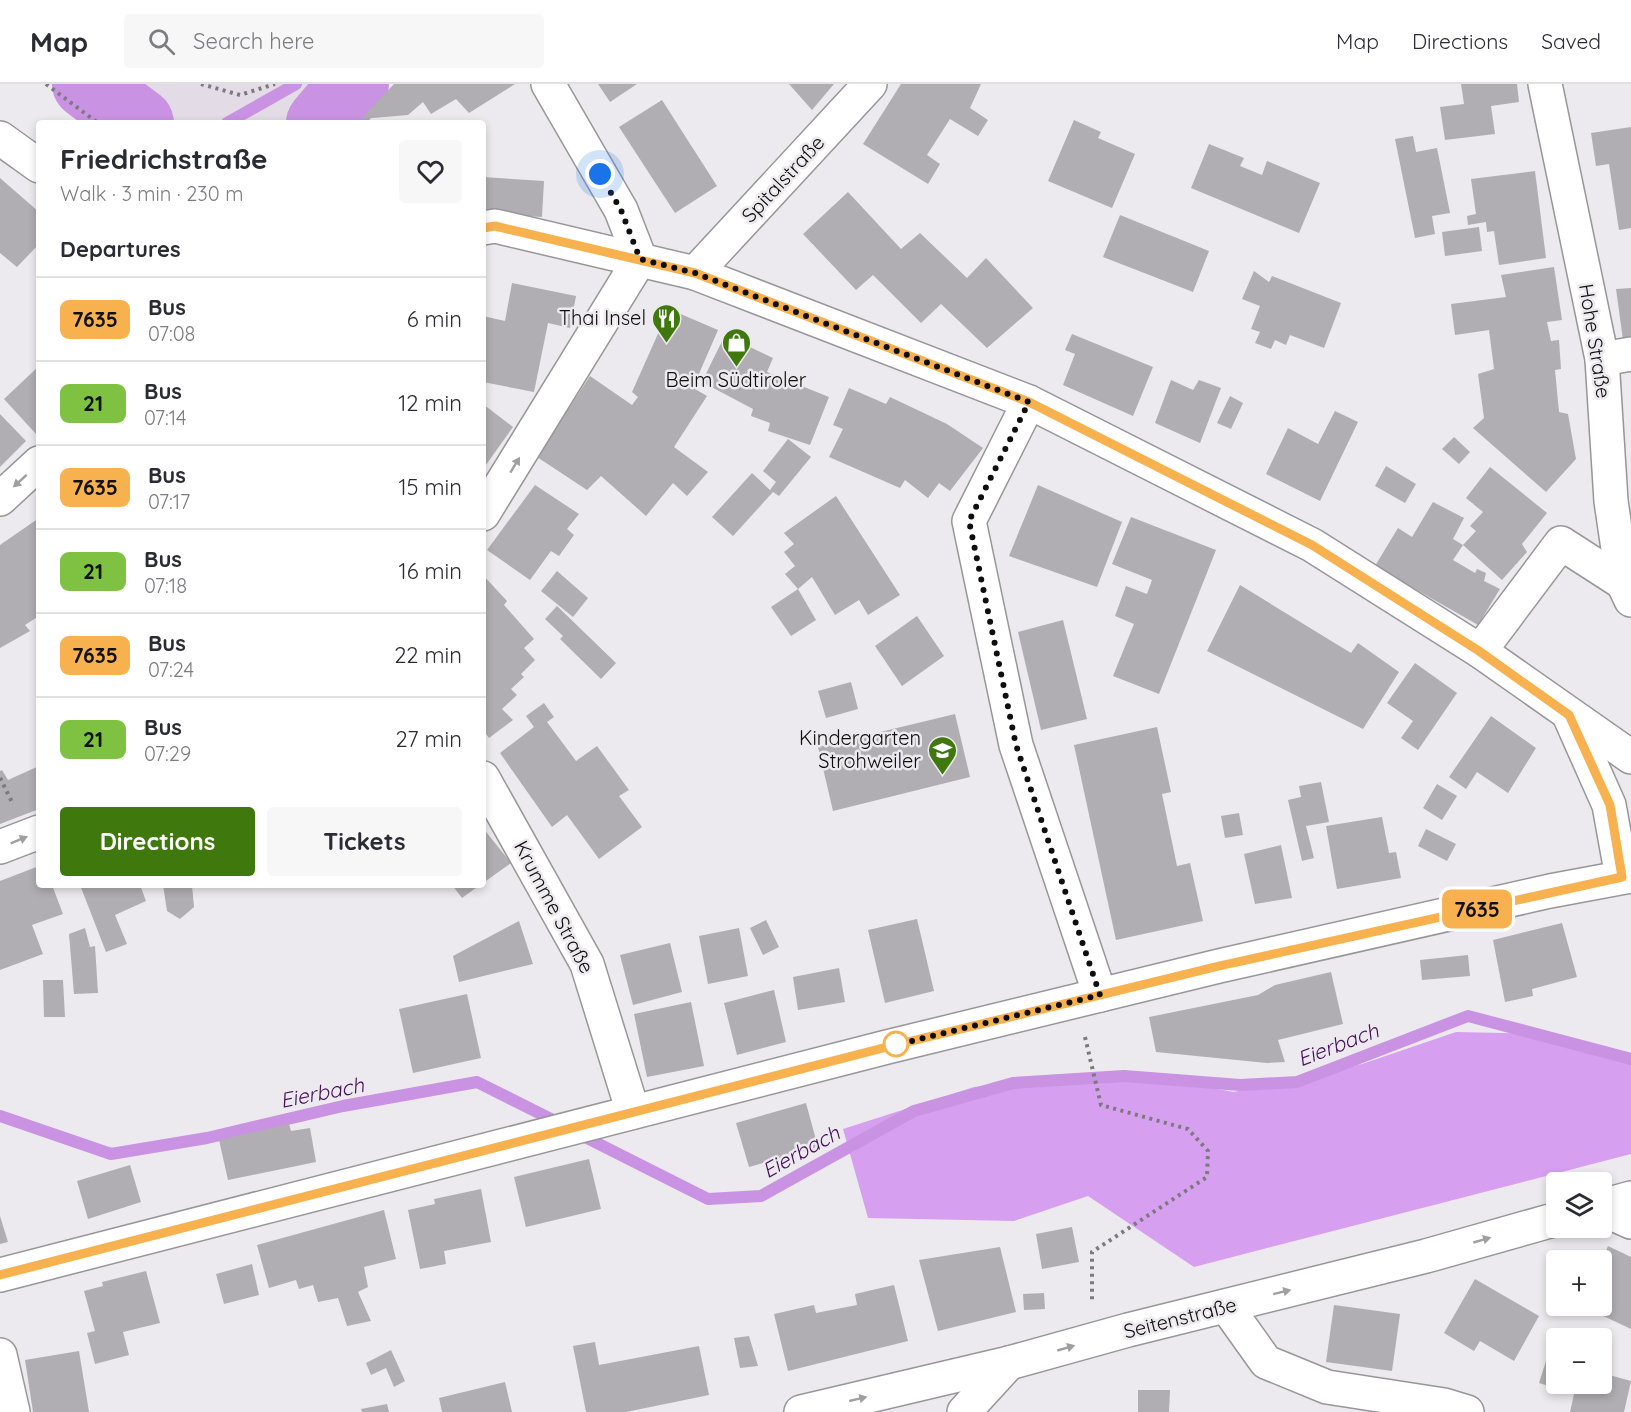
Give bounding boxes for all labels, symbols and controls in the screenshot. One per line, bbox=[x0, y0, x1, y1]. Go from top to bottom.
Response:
search box bbox=[124, 14, 544, 68]
text: Map bbox=[30, 24, 88, 59]
icon: search bbox=[145, 25, 178, 58]
text: Search here bbox=[193, 27, 315, 55]
text: Map bbox=[1336, 28, 1379, 54]
text: Directions bbox=[1412, 28, 1508, 54]
text: Saved bbox=[1541, 28, 1601, 54]
street label: Spitalstraße bbox=[736, 130, 829, 228]
button: heart bbox=[399, 140, 462, 203]
text: Friedrichstraße bbox=[60, 141, 268, 176]
your location bbox=[585, 159, 615, 189]
text: Walk · 3 min · 230 m bbox=[60, 181, 243, 206]
text: Departures bbox=[60, 235, 181, 263]
street label: Hohe Straße bbox=[1574, 282, 1617, 400]
text: Bus bbox=[148, 293, 186, 321]
restaurant icon: Thai Insel bbox=[651, 302, 683, 344]
text: 6 min bbox=[407, 305, 462, 333]
place label: Thai Insel bbox=[559, 305, 646, 330]
text: 7635 bbox=[72, 306, 118, 332]
text: 07:08 bbox=[148, 321, 195, 346]
shop icon: Beim Südtiroler bbox=[720, 326, 752, 368]
place label: Beim Südtiroler bbox=[666, 367, 807, 392]
text: Bus bbox=[144, 377, 182, 405]
text: 12 min bbox=[398, 389, 462, 417]
text: 21 bbox=[83, 390, 103, 416]
text: 07:14 bbox=[144, 405, 186, 430]
one-way arrow bbox=[509, 457, 520, 473]
text: Bus bbox=[148, 461, 186, 489]
text: 15 min bbox=[398, 473, 462, 501]
one-way arrow bbox=[13, 474, 28, 487]
text: 7635 bbox=[72, 474, 118, 500]
text: 07:17 bbox=[148, 489, 190, 514]
text: Bus bbox=[144, 545, 182, 573]
text: 16 min bbox=[399, 557, 462, 585]
text: 21 bbox=[83, 558, 103, 584]
text: 07:18 bbox=[144, 573, 187, 598]
text: Bus bbox=[148, 629, 186, 657]
text: 22 min bbox=[394, 641, 462, 669]
text: 7635 bbox=[72, 642, 118, 668]
text: 07:24 bbox=[148, 657, 194, 682]
text: Bus bbox=[144, 713, 182, 741]
text: 27 min bbox=[395, 725, 462, 753]
place label: Kindergarten Strohweiler bbox=[799, 725, 921, 773]
text: 21 bbox=[83, 726, 103, 752]
school or university icon: Kindergarten Strohweiler bbox=[926, 734, 958, 776]
text: 07:29 bbox=[144, 741, 191, 766]
button: Directions bbox=[60, 807, 255, 876]
button: Tickets bbox=[267, 807, 462, 876]
one-way arrow bbox=[11, 835, 29, 845]
street label: Krumme Straße bbox=[509, 836, 600, 977]
line badge: 7635 bbox=[1435, 890, 1519, 928]
text: 7635 bbox=[1454, 896, 1500, 922]
water label: Eierbach bbox=[1293, 1016, 1383, 1071]
unlabelled marker bbox=[883, 1031, 909, 1057]
water label: Eierbach bbox=[278, 1071, 367, 1113]
water label: Eierbach bbox=[757, 1119, 845, 1183]
map controls bbox=[1546, 1172, 1612, 1394]
button: layers bbox=[1546, 1172, 1612, 1238]
one-way arrow bbox=[1473, 1235, 1491, 1244]
button: + bbox=[1546, 1250, 1612, 1316]
one-way arrow bbox=[1274, 1287, 1292, 1296]
street label: Seitenstraße bbox=[1121, 1291, 1239, 1344]
button: − bbox=[1546, 1328, 1612, 1394]
one-way arrow bbox=[1057, 1342, 1075, 1352]
one-way arrow bbox=[849, 1393, 867, 1403]

